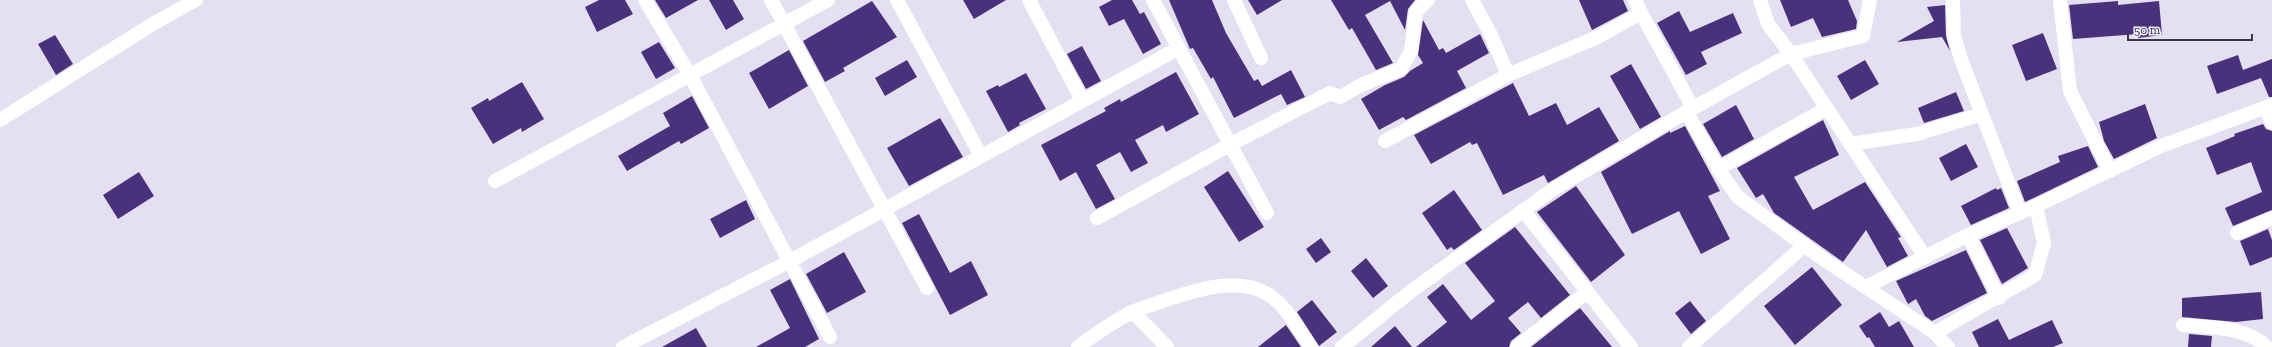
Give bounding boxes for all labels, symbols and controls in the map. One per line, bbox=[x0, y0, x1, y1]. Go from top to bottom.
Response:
scale bar bbox=[2128, 16, 2252, 42]
text: 50 m bbox=[2134, 23, 2161, 37]

